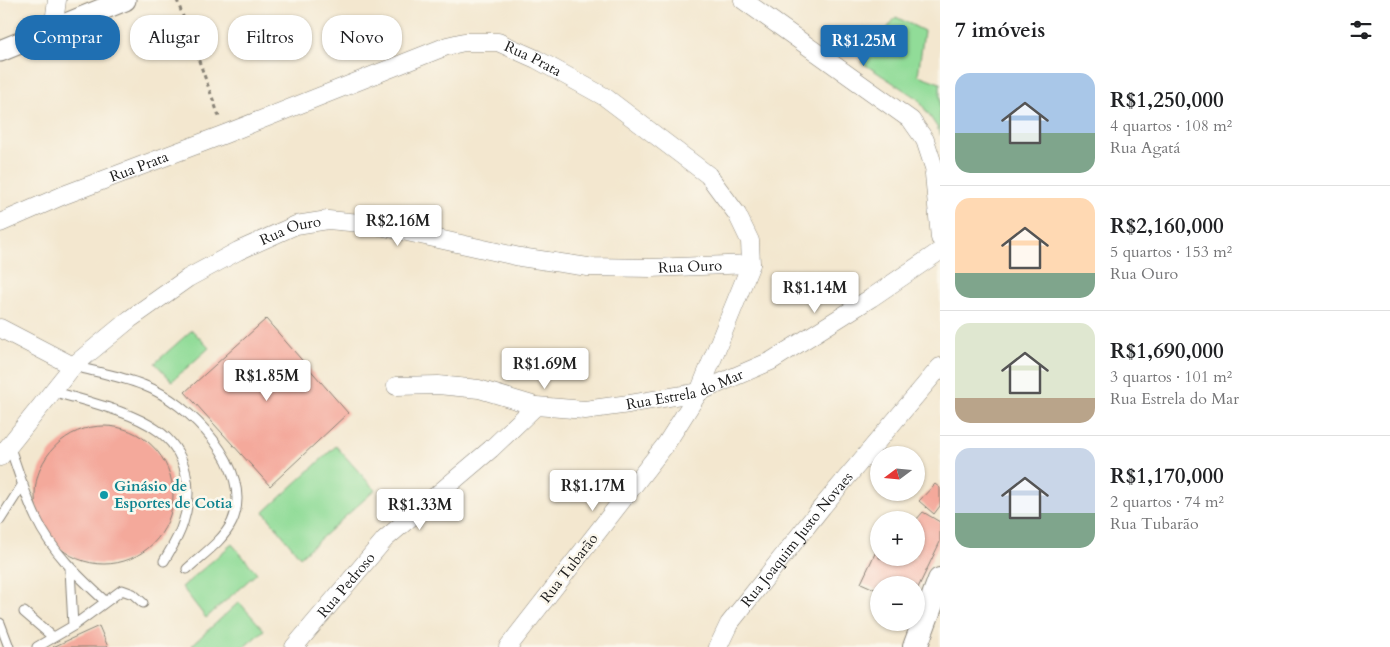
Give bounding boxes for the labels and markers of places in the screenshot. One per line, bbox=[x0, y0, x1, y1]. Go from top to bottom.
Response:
pin: R$1.25M bbox=[818, 24, 910, 67]
pin: R$2.16M bbox=[352, 204, 444, 247]
pin: R$1.14M bbox=[769, 272, 861, 314]
pin: R$1.69M bbox=[499, 348, 591, 390]
pin: R$1.85M bbox=[221, 360, 313, 402]
pin: R$1.17M bbox=[547, 470, 639, 512]
place label: Ginásio de Esportes de Cotia bbox=[114, 476, 233, 513]
pin: R$1.33M bbox=[374, 488, 466, 531]
marker: Ginásio de Esportes de Cotia bbox=[98, 489, 110, 501]

